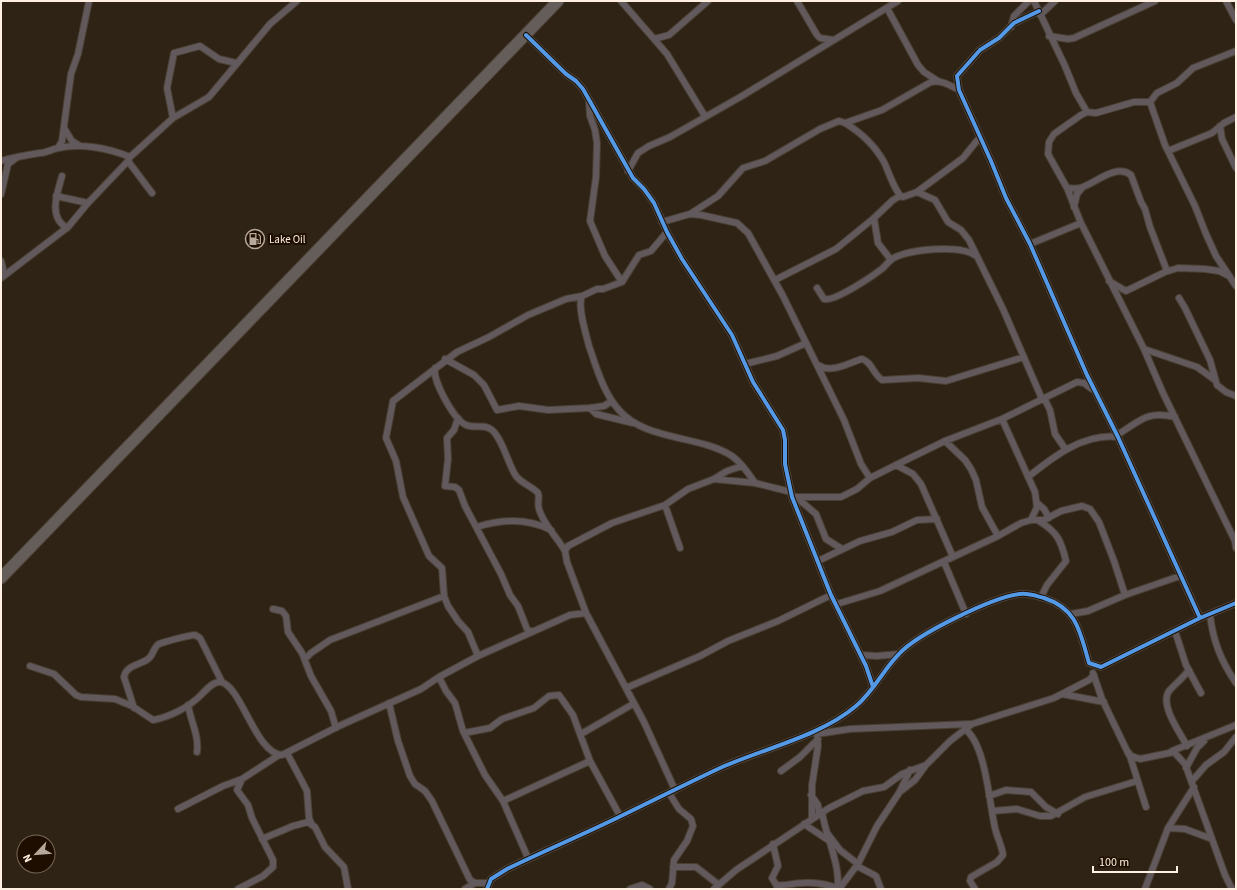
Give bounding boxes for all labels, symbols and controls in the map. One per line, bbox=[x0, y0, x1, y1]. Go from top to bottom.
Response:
fuel station icon: Lake Oil bbox=[244, 228, 266, 250]
place label: Lake Oil bbox=[269, 232, 306, 247]
north arrow bbox=[16, 834, 56, 874]
scale bar bbox=[1093, 848, 1177, 874]
text: N bbox=[19, 852, 36, 865]
text: 100 m bbox=[1099, 854, 1129, 871]

